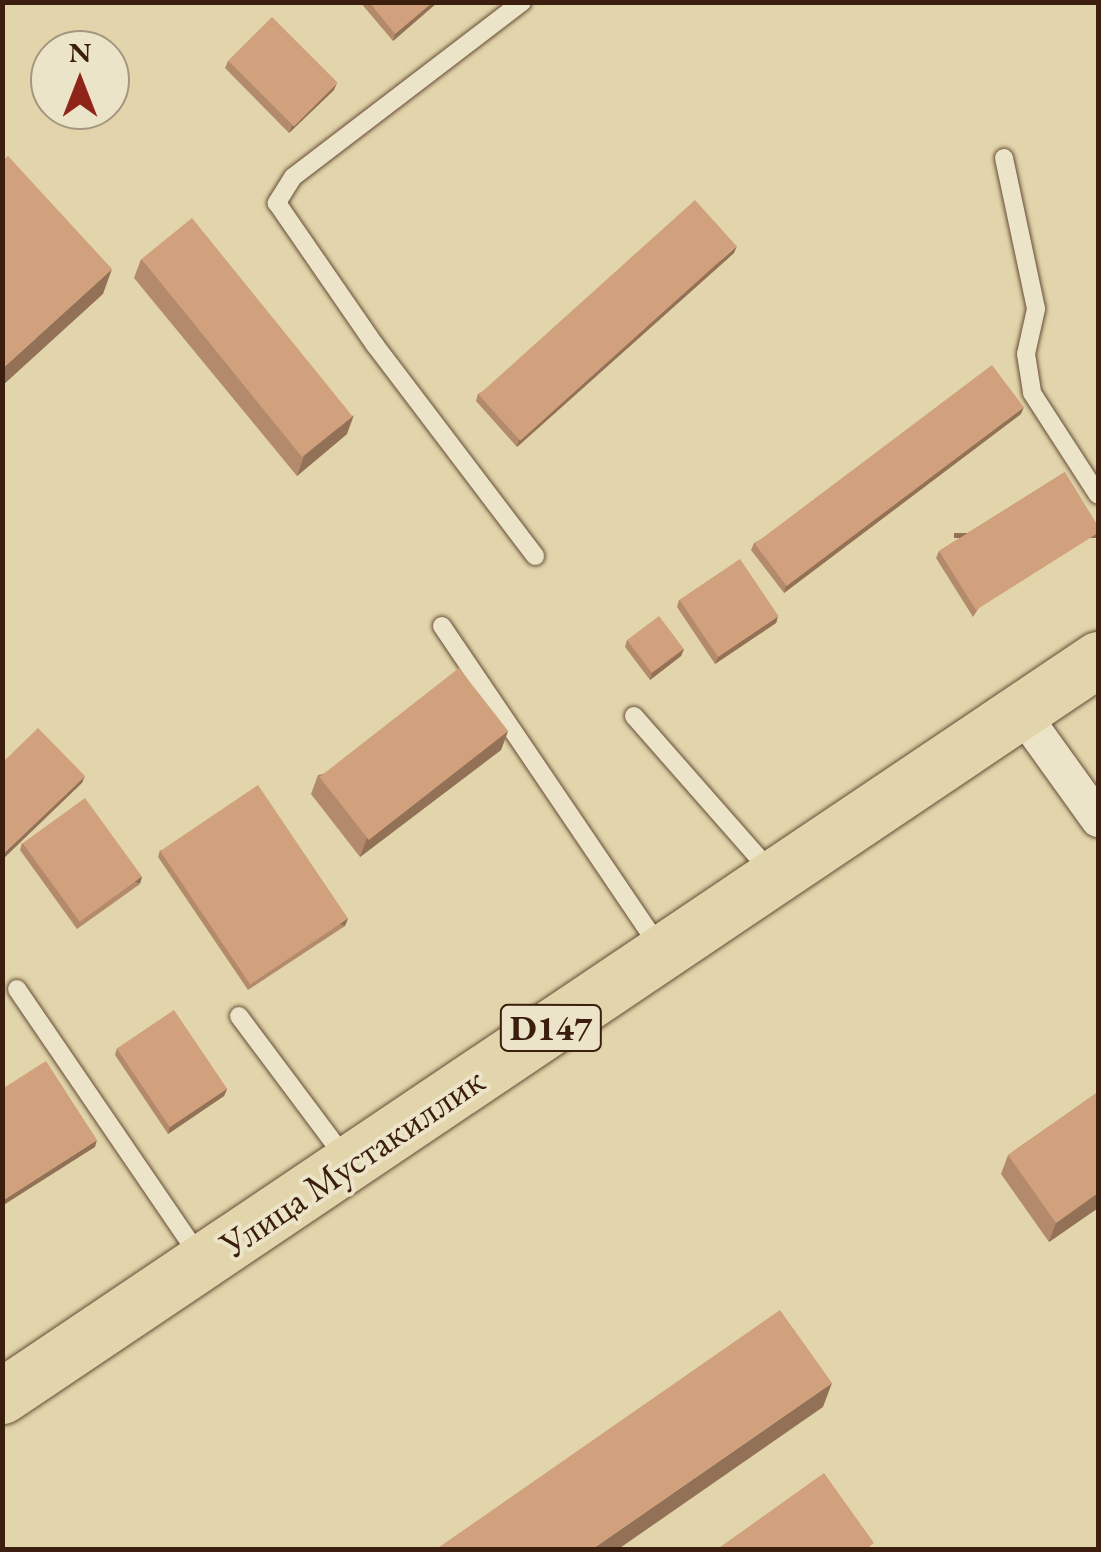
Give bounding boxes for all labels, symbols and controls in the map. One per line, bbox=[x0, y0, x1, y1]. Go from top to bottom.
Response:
north arrow bbox=[30, 30, 130, 130]
text: N bbox=[69, 34, 91, 70]
road number: D147 bbox=[498, 998, 604, 1058]
street label: Улица Мустакиллик bbox=[211, 1057, 493, 1267]

